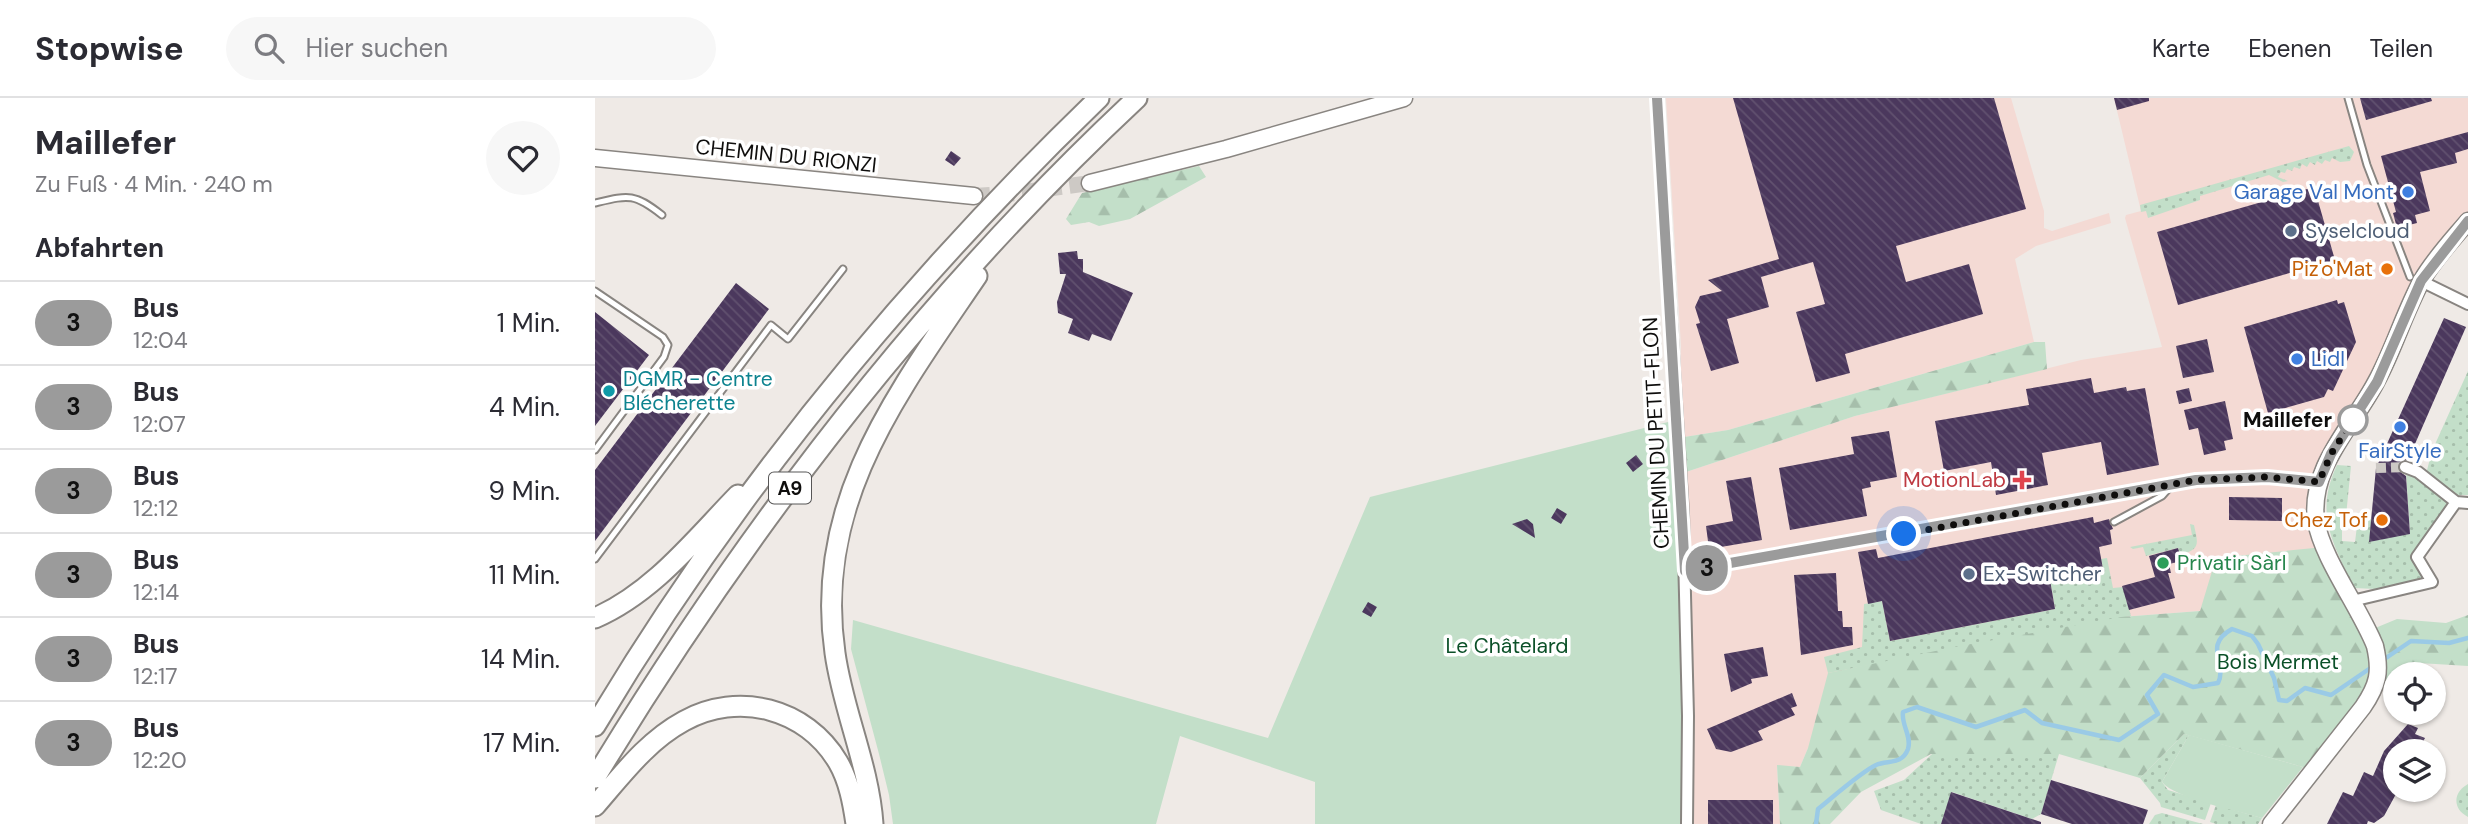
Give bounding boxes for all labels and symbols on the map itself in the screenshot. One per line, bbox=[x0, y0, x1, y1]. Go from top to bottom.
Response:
street label: CHEMIN DU RIONZI bbox=[694, 133, 878, 179]
place label: Garage Val Mont bbox=[2234, 178, 2394, 206]
marker: Garage Val Mont bbox=[2400, 184, 2416, 200]
place label: Syselcloud bbox=[2305, 217, 2410, 245]
marker: Syselcloud bbox=[2283, 223, 2299, 239]
place label: Piz'o'Mat bbox=[2292, 255, 2373, 283]
marker: Piz'o'Mat bbox=[2379, 261, 2395, 277]
street label: CHEMIN DU PETIT-FLON bbox=[1636, 316, 1676, 550]
place label: Lidl bbox=[2311, 345, 2345, 373]
marker: Lidl bbox=[2289, 351, 2305, 367]
place label: DGMR - Centre Blécherette bbox=[623, 365, 773, 417]
marker: DGMR - Centre Blécherette bbox=[601, 383, 617, 399]
marker: Maillefer bbox=[2338, 405, 2368, 435]
place label: Maillefer bbox=[2243, 406, 2332, 434]
marker: FairStyle bbox=[2392, 419, 2408, 435]
place label: FairStyle bbox=[2358, 437, 2442, 465]
place label: MotionLab bbox=[1903, 466, 2006, 494]
marker: MotionLab bbox=[2012, 470, 2032, 490]
road number: A9 bbox=[769, 472, 811, 504]
place label: Chez Tof bbox=[2284, 506, 2368, 534]
marker: Chez Tof bbox=[2374, 512, 2390, 528]
your location bbox=[1886, 516, 1921, 551]
line badge: 3 bbox=[1684, 545, 1730, 591]
place label: Privatir Sàrl bbox=[2177, 549, 2286, 577]
marker: Privatir Sàrl bbox=[2155, 555, 2171, 571]
place label: Ex-Switcher bbox=[1983, 560, 2102, 588]
marker: Ex-Switcher bbox=[1961, 566, 1977, 582]
park label: Le Châtelard bbox=[1446, 632, 1568, 660]
park label: Bois Mermet bbox=[2217, 648, 2339, 676]

